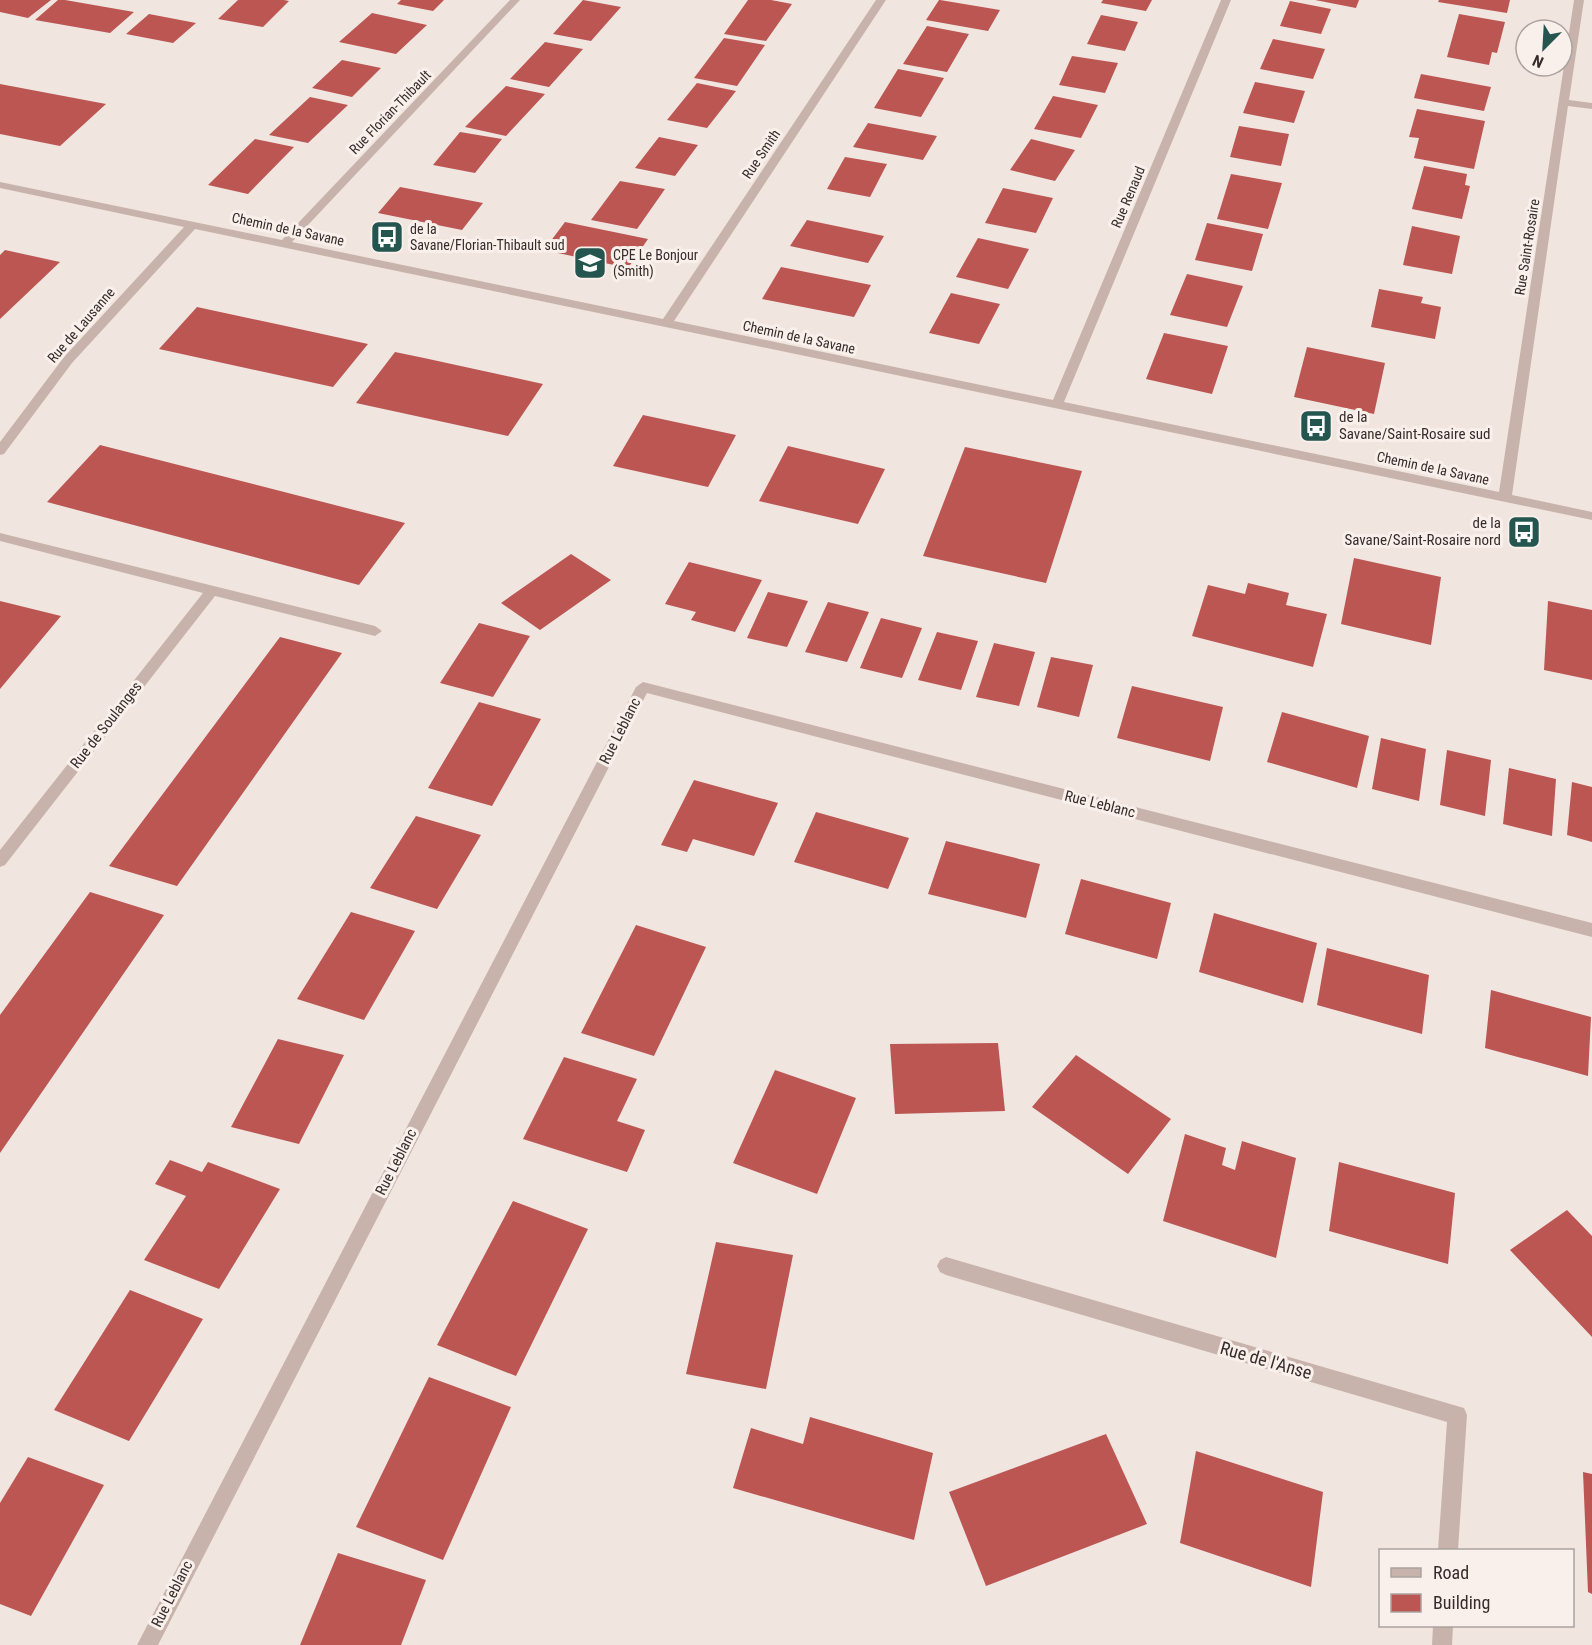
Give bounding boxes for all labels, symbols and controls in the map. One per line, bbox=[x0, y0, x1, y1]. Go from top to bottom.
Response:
north arrow bbox=[1514, 18, 1574, 78]
text: N bbox=[1530, 51, 1546, 72]
street label: Rue Florian-Thibault bbox=[346, 67, 434, 157]
street label: Rue Smith bbox=[739, 126, 783, 182]
street label: Rue Renaud bbox=[1108, 164, 1148, 230]
street label: Rue Saint-Rosaire bbox=[1512, 197, 1543, 296]
street label: Chemin de la Savane bbox=[230, 209, 346, 249]
bus stop icon: de la Savane/Florian-Thibault sud bbox=[369, 219, 405, 255]
place label: de la Savane/Florian-Thibault sud bbox=[410, 221, 565, 253]
school or university icon: CPE Le Bonjour (Smith) bbox=[572, 245, 608, 281]
place label: CPE Le Bonjour (Smith) bbox=[613, 247, 698, 280]
street label: Rue de Lausanne bbox=[44, 284, 118, 366]
street label: Chemin de la Savane bbox=[741, 317, 857, 357]
bus stop icon: de la Savane/Saint-Rosaire sud bbox=[1298, 408, 1334, 444]
place label: de la Savane/Saint-Rosaire sud bbox=[1339, 408, 1490, 443]
street label: Chemin de la Savane bbox=[1375, 448, 1491, 488]
place label: de la Savane/Saint-Rosaire nord bbox=[1344, 514, 1501, 549]
bus stop icon: de la Savane/Saint-Rosaire nord bbox=[1506, 514, 1542, 550]
street label: Rue de Soulanges bbox=[66, 678, 146, 772]
street label: Rue Leblanc bbox=[596, 695, 644, 767]
street label: Rue Leblanc bbox=[1063, 787, 1137, 821]
street label: Rue Leblanc bbox=[372, 1126, 420, 1198]
street label: Rue de l'Anse bbox=[1218, 1337, 1314, 1383]
legend bbox=[1379, 1549, 1574, 1627]
street label: Rue Leblanc bbox=[148, 1558, 196, 1630]
text: Road bbox=[1433, 1562, 1469, 1583]
text: Building bbox=[1433, 1592, 1490, 1613]

